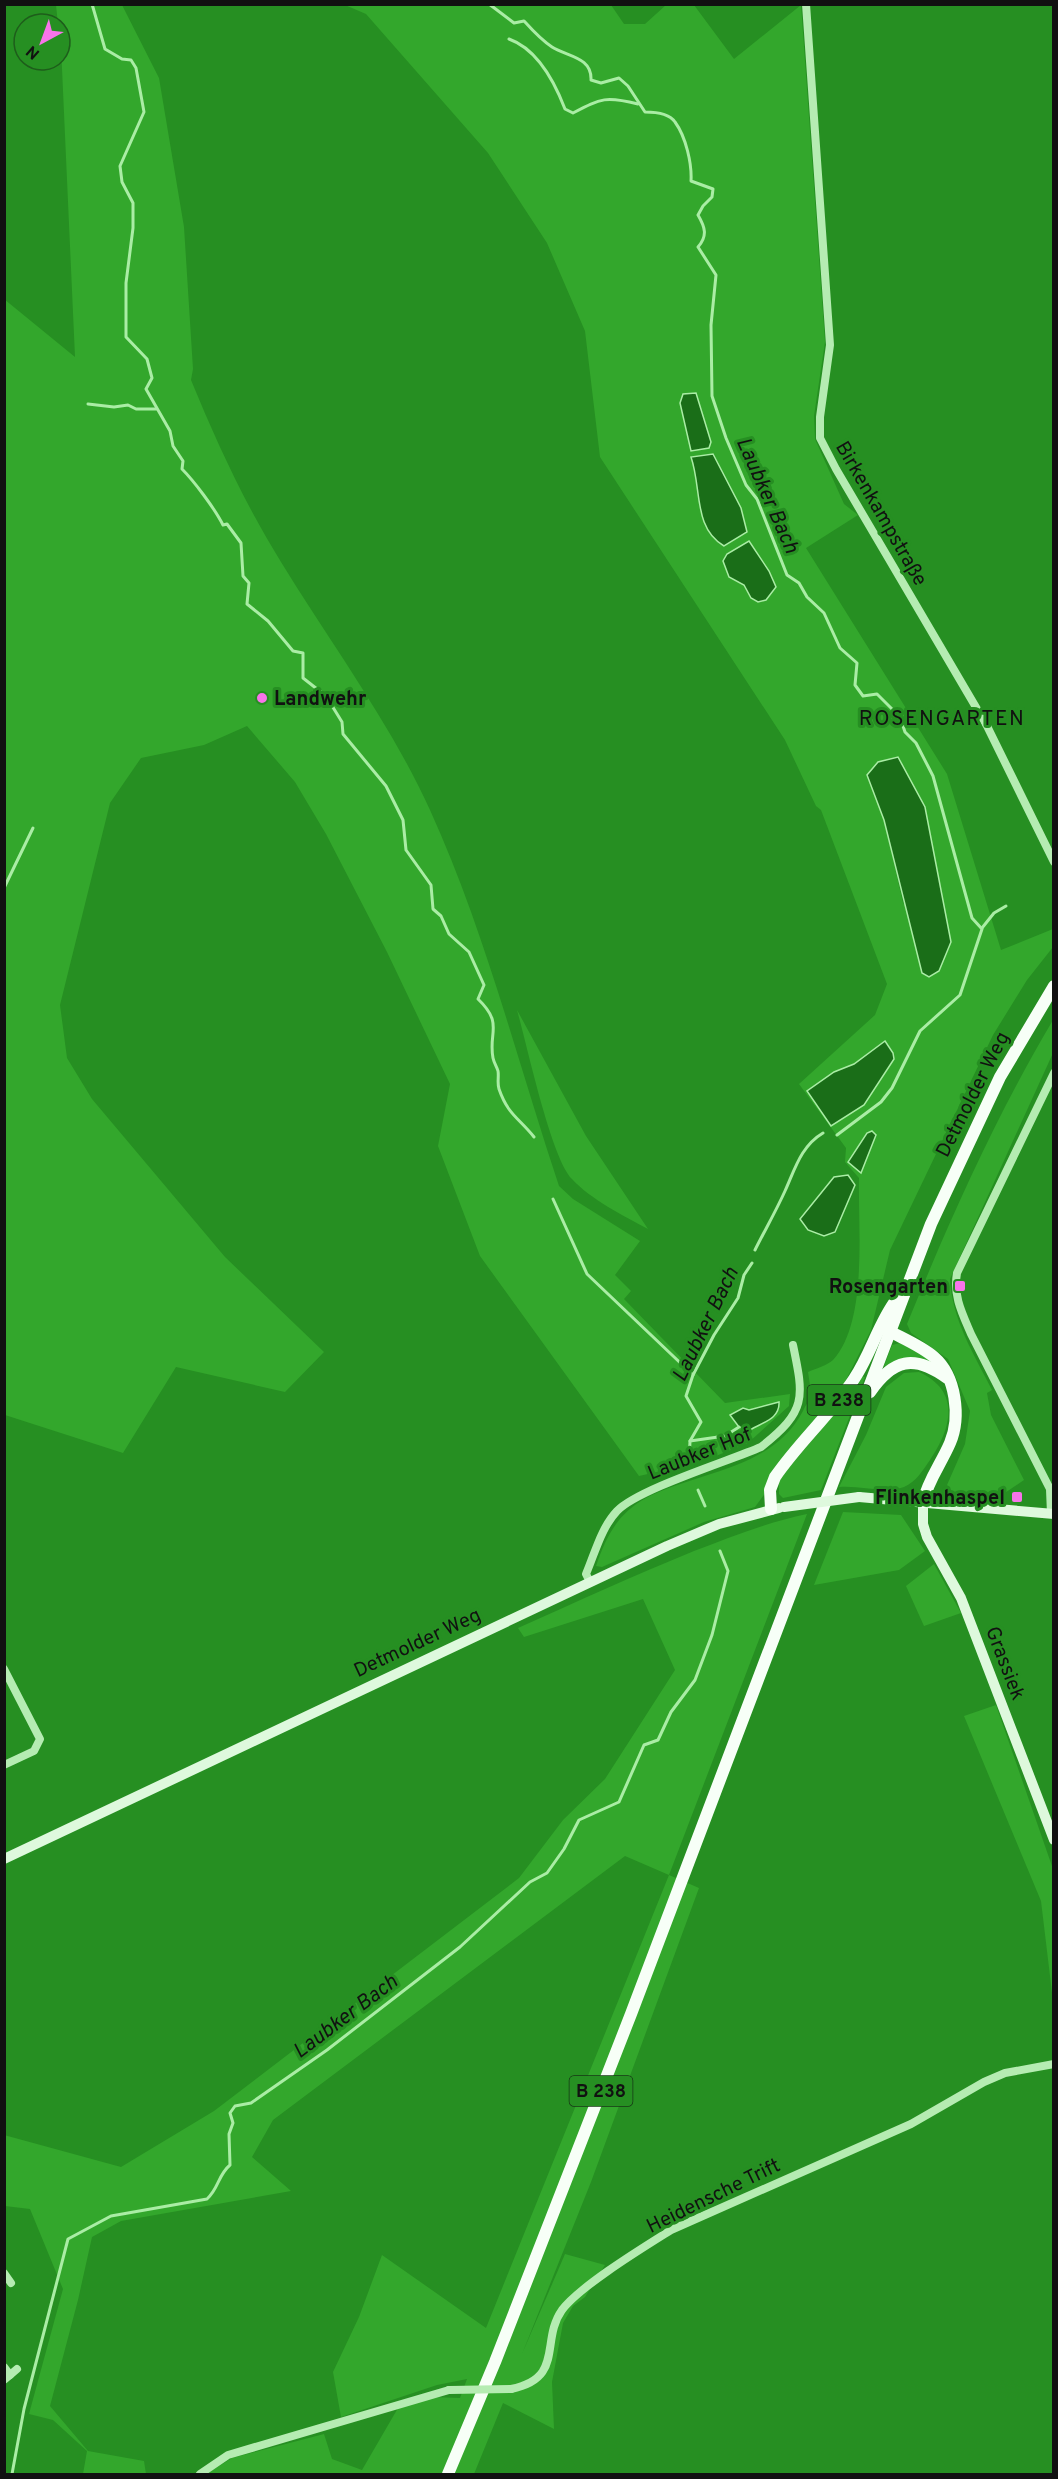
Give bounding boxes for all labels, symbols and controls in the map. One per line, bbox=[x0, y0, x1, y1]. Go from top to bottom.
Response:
north arrow bbox=[12, 12, 72, 72]
text: N bbox=[23, 40, 44, 63]
water label: Laubker Bach bbox=[729, 433, 804, 558]
street label: Birkenkampstraße bbox=[828, 437, 932, 591]
place label: Landwehr bbox=[274, 687, 367, 713]
marker: Landwehr bbox=[255, 691, 269, 705]
district label: ROSENGARTEN bbox=[859, 706, 1025, 733]
street label: Detmolder Weg bbox=[931, 1028, 1017, 1162]
water label: Laubker Bach bbox=[667, 1262, 746, 1386]
place label: Rosengarten bbox=[829, 1275, 948, 1301]
marker: Rosengarten bbox=[953, 1279, 967, 1293]
road number: B 238 bbox=[808, 1385, 870, 1415]
street label: Laubker Hof bbox=[644, 1422, 756, 1487]
place label: Flinkenhaspel bbox=[875, 1486, 1005, 1512]
marker: Flinkenhaspel bbox=[1010, 1490, 1024, 1504]
street label: Detmolder Weg bbox=[350, 1603, 486, 1685]
street label: Grassiek bbox=[978, 1623, 1030, 1704]
water label: Laubker Bach bbox=[288, 1969, 404, 2065]
road number: B 238 bbox=[570, 2076, 632, 2106]
street label: Heidensche Trift bbox=[643, 2153, 785, 2240]

